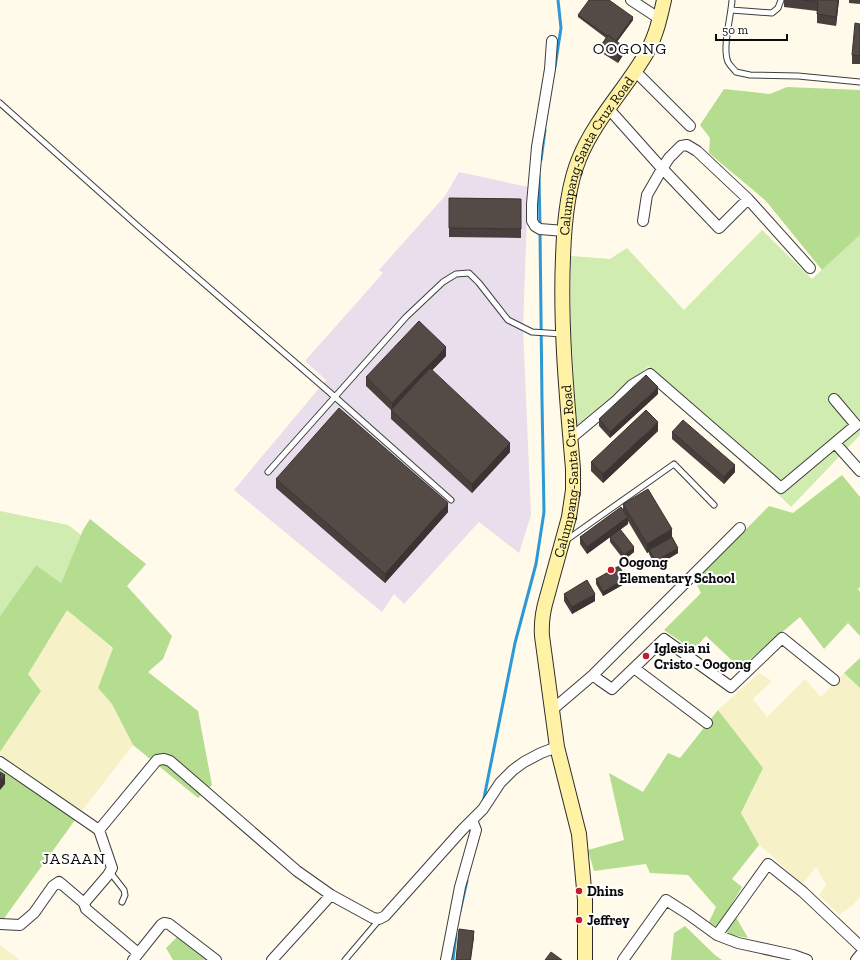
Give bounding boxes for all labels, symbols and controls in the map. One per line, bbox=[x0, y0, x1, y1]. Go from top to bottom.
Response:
scale bar bbox=[716, 16, 787, 42]
text: 50 m bbox=[722, 23, 749, 37]
district label: OOGONG bbox=[593, 39, 667, 58]
street label: Calumpang-Santa Cruz Road bbox=[556, 73, 637, 236]
street label: Calumpang-Santa Cruz Road bbox=[550, 384, 582, 559]
place label: Oogong Elementary School bbox=[619, 554, 735, 587]
marker: Oogong Elementary School bbox=[606, 565, 616, 575]
place label: Iglesia ni Cristo - Oogong bbox=[654, 640, 751, 673]
marker: Iglesia ni Cristo - Oogong bbox=[641, 651, 651, 661]
district label: JASAAN bbox=[42, 849, 106, 868]
place label: Dhins bbox=[587, 883, 624, 900]
marker: Dhins bbox=[574, 886, 584, 896]
place label: Jeffrey bbox=[587, 912, 630, 929]
marker: Jeffrey bbox=[574, 915, 584, 925]

